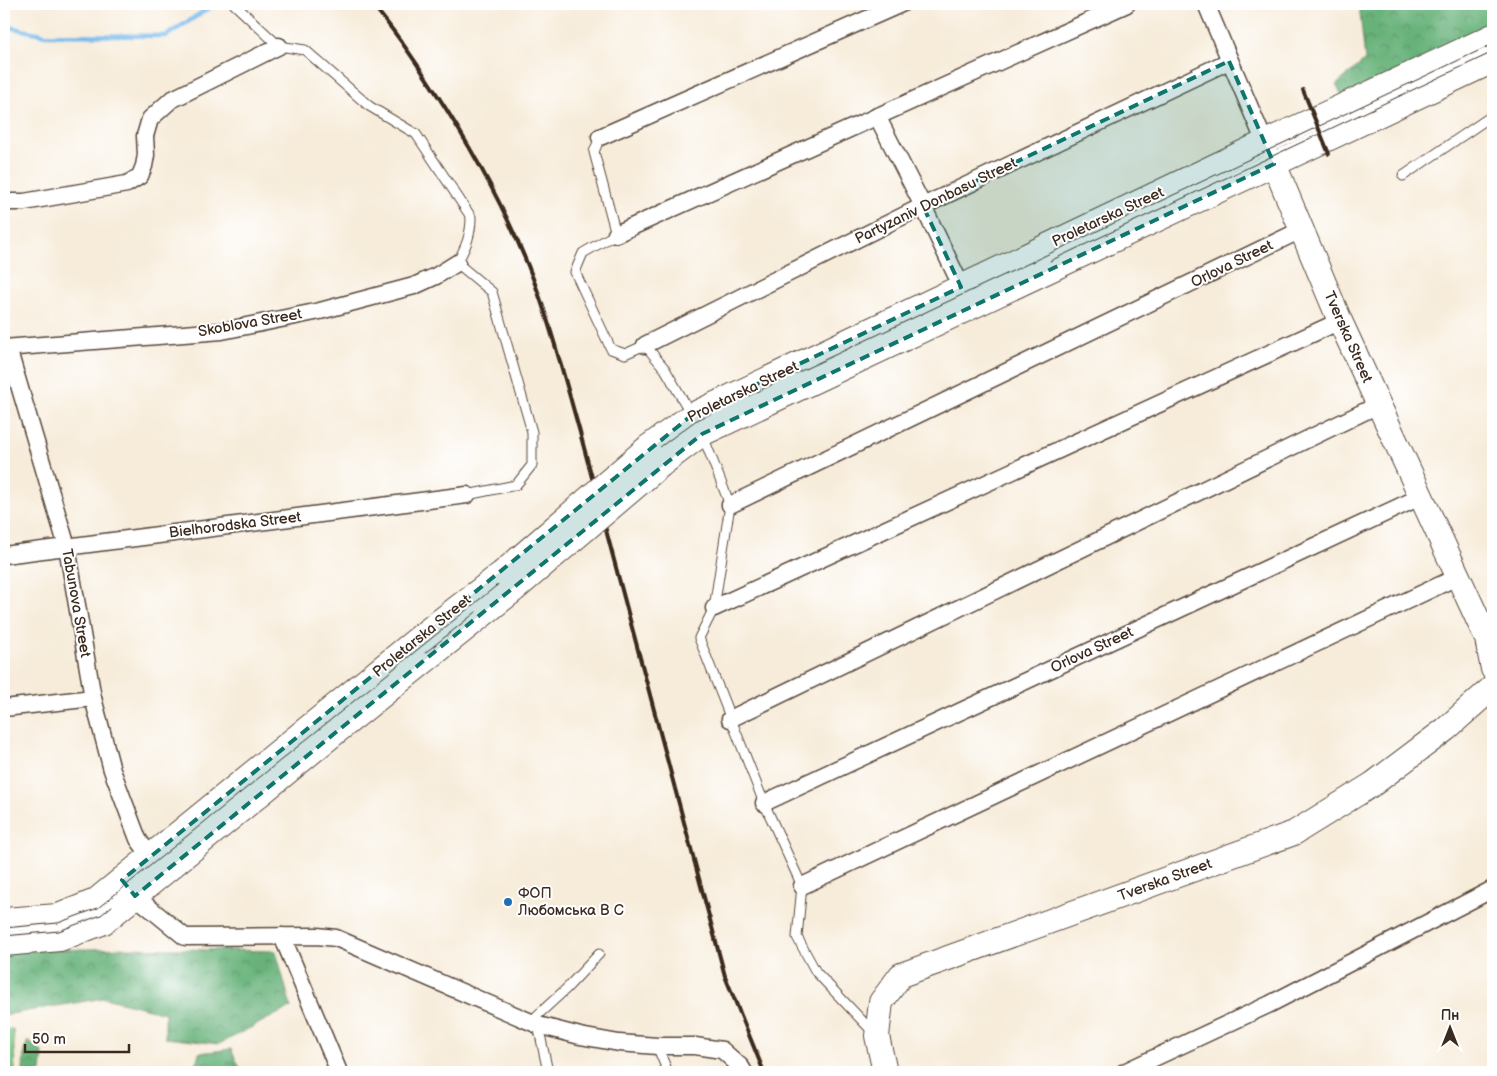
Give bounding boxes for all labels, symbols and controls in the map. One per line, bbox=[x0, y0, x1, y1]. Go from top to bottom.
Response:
street label: Partyzaniv Donbasu Street bbox=[852, 153, 1020, 249]
street label: Proletarska Street bbox=[1049, 183, 1167, 251]
street label: Orlova Street bbox=[1188, 236, 1277, 292]
street label: Tverska Street bbox=[1319, 288, 1377, 386]
street label: Skoblova Street bbox=[197, 304, 304, 341]
street label: Proletarska Street bbox=[684, 357, 802, 427]
street label: Bielhorodska Street bbox=[168, 507, 303, 543]
street label: Tabunova Street bbox=[57, 547, 95, 659]
street label: Proletarska Street bbox=[369, 590, 475, 682]
street label: Orlova Street bbox=[1048, 622, 1137, 677]
street label: Tverska Street bbox=[1116, 854, 1215, 906]
place label: ФОП Любомська В С bbox=[517, 884, 624, 920]
marker: ФОП Любомська В С bbox=[502, 896, 514, 908]
north arrow bbox=[1424, 1004, 1474, 1054]
text: Пн bbox=[1441, 1007, 1459, 1024]
scale bar bbox=[25, 1021, 129, 1053]
text: 50 m bbox=[32, 1030, 66, 1049]

